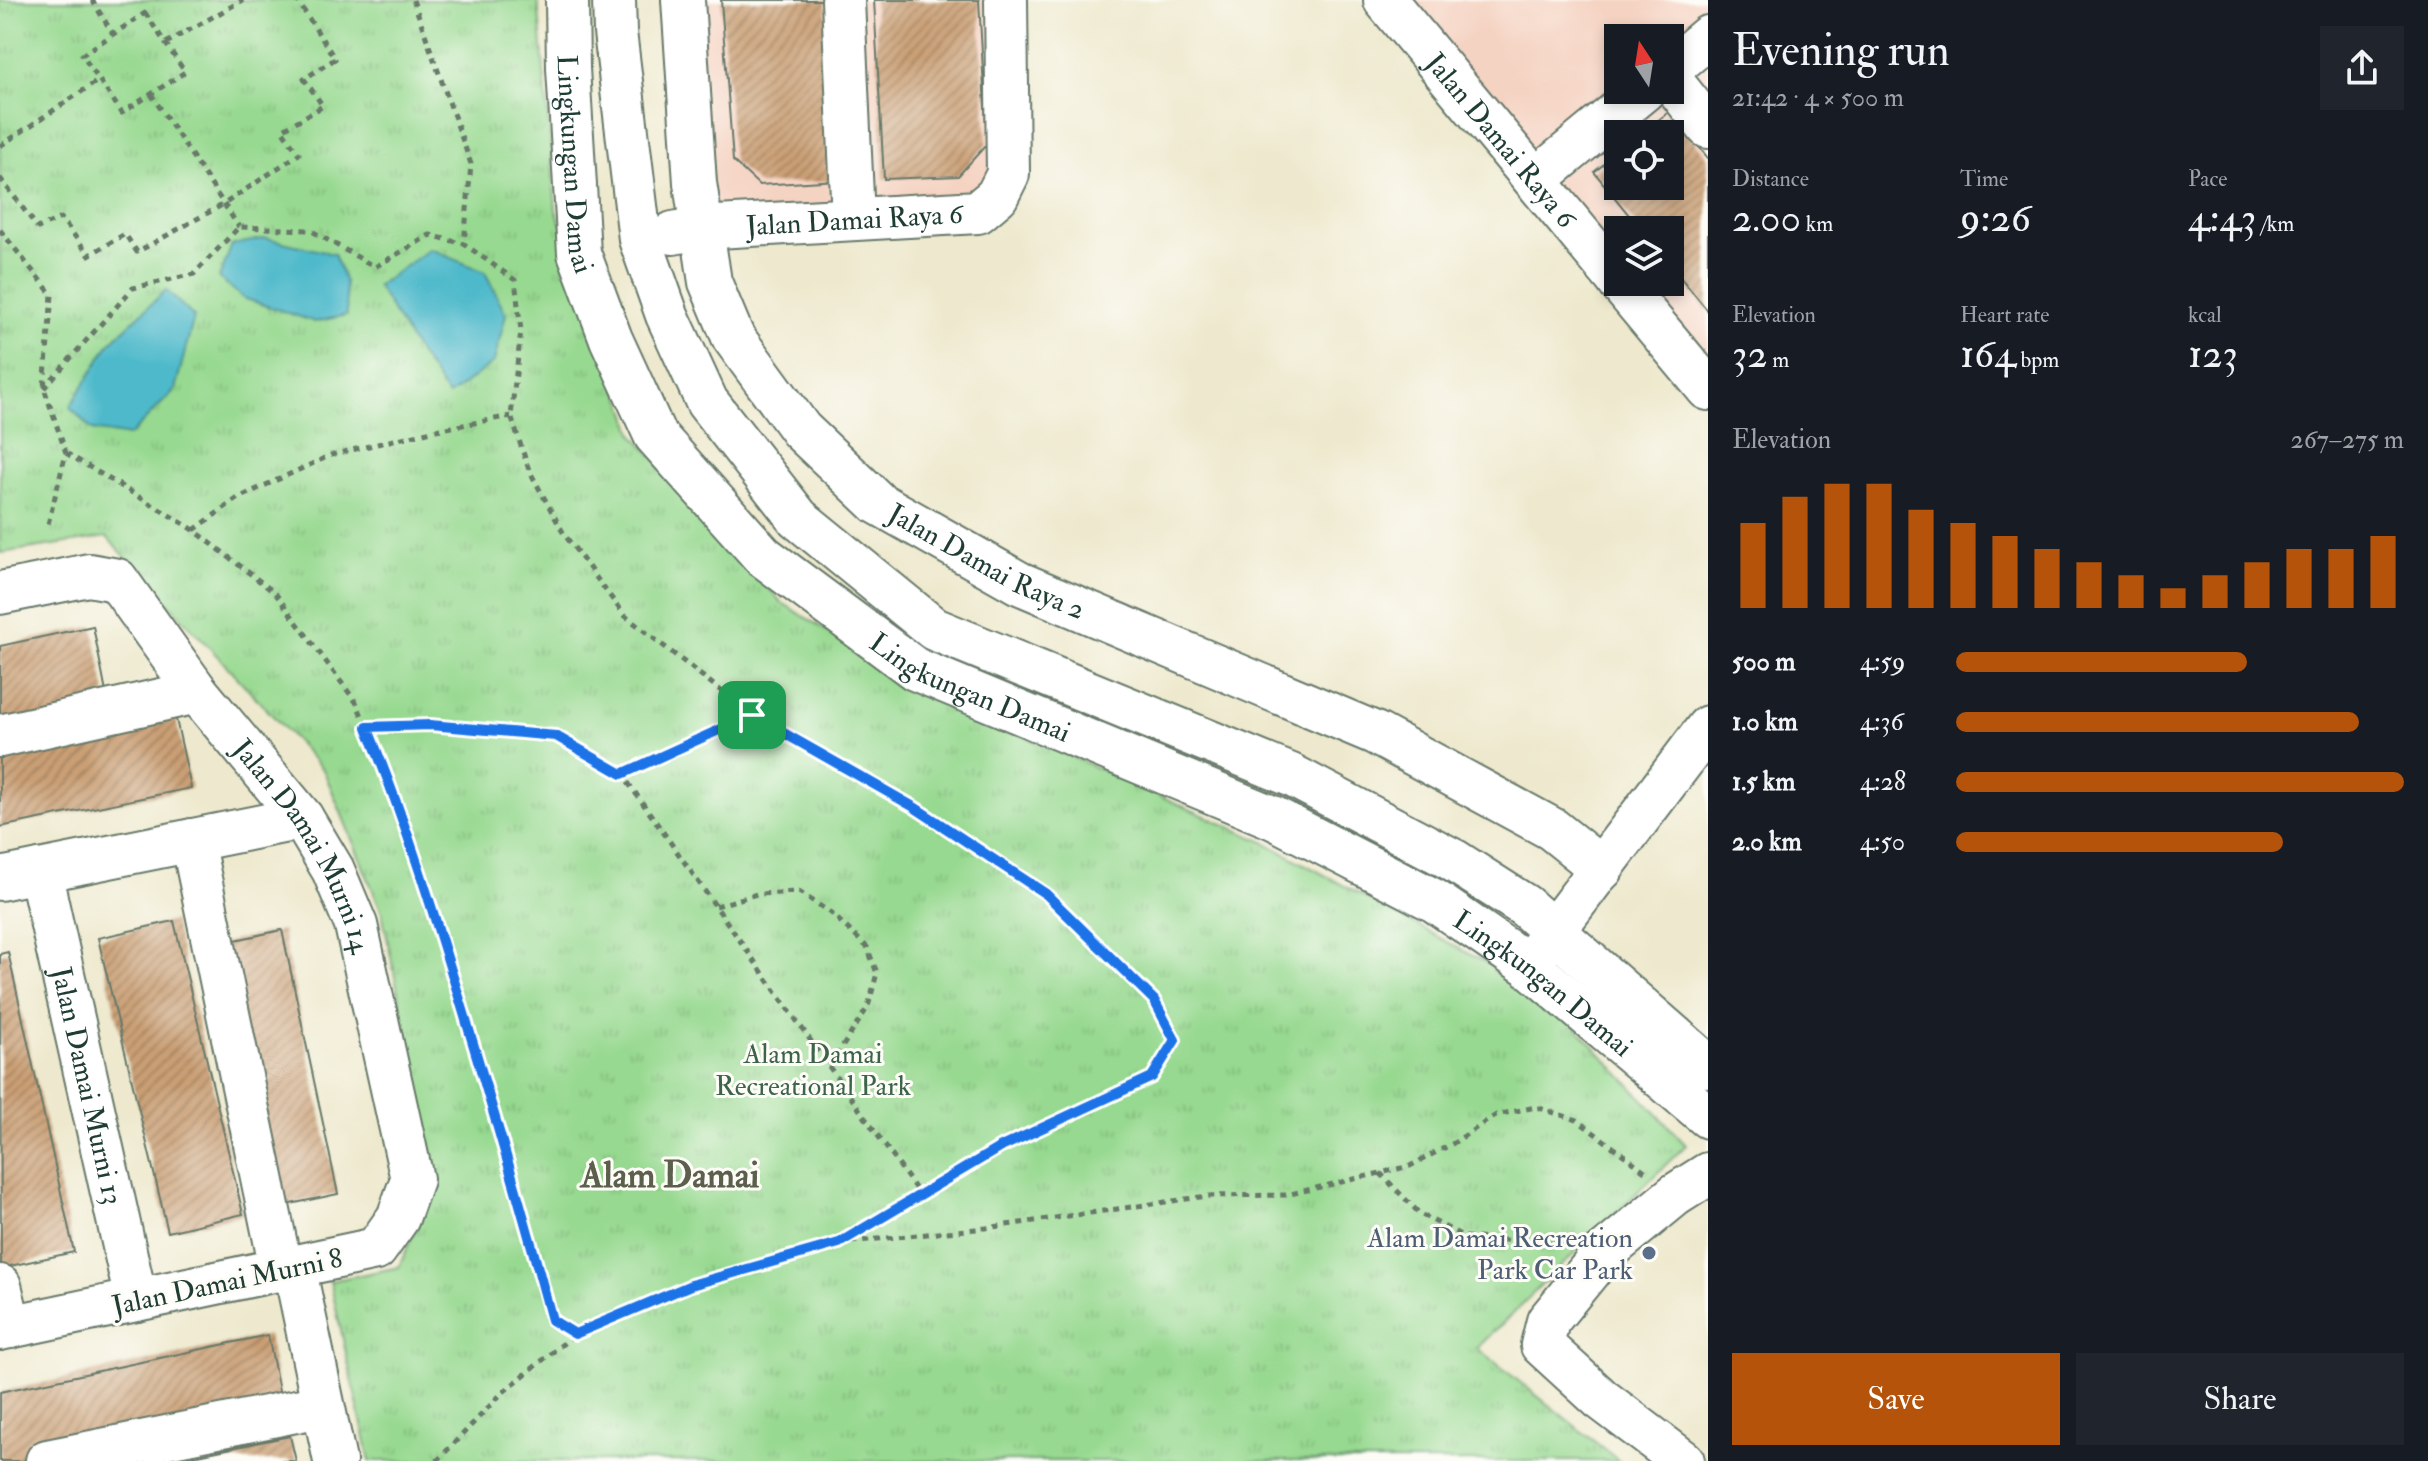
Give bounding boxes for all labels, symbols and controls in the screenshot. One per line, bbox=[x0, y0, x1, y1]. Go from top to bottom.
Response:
north arrow bbox=[1604, 24, 1684, 104]
map controls bbox=[1604, 24, 1684, 296]
text: Evening run bbox=[1732, 24, 1950, 79]
button: share bbox=[2320, 26, 2404, 110]
street label: Jalan Damai Raya 6 bbox=[1417, 45, 1584, 237]
street label: Lingkungan Damai bbox=[549, 54, 601, 278]
text: 21:42 · 4 × 500 m bbox=[1732, 82, 1904, 114]
button: locate bbox=[1604, 120, 1684, 200]
text: Distance bbox=[1732, 165, 1809, 193]
text: Time bbox=[1960, 165, 2008, 193]
text: Pace bbox=[2188, 165, 2227, 193]
text: 2.00 bbox=[1732, 193, 1801, 244]
text: 9:26 bbox=[1960, 193, 2031, 244]
text: 4:43 bbox=[2188, 193, 2256, 244]
street label: Jalan Damai Raya 6 bbox=[744, 197, 966, 244]
text: km bbox=[1801, 210, 1833, 238]
text: /km bbox=[2256, 210, 2294, 238]
button: layers bbox=[1604, 216, 1684, 296]
text: Elevation bbox=[1732, 301, 1816, 329]
text: Heart rate bbox=[1960, 301, 2050, 329]
text: kcal bbox=[2188, 301, 2222, 329]
text: 32 bbox=[1732, 329, 1768, 380]
text: 164 bbox=[1960, 329, 2016, 380]
text: 123 bbox=[2188, 329, 2238, 380]
text: m bbox=[1768, 346, 1789, 374]
text: bpm bbox=[2016, 346, 2059, 374]
text: Elevation bbox=[1732, 424, 1831, 456]
text: 267–275 m bbox=[2291, 424, 2404, 456]
street label: Jalan Damai Raya 2 bbox=[881, 496, 1090, 628]
street label: Lingkungan Damai bbox=[862, 625, 1075, 751]
text: 500 m bbox=[1732, 646, 1796, 678]
text: 4:59 bbox=[1860, 646, 1905, 678]
pin bbox=[718, 681, 786, 749]
icon: arrive bbox=[730, 693, 774, 737]
text: 1.0 km bbox=[1732, 706, 1798, 738]
text: 4:36 bbox=[1860, 706, 1904, 738]
street label: Jalan Damai Murni 14 bbox=[224, 731, 378, 959]
text: 1.5 km bbox=[1732, 766, 1795, 798]
text: 4:28 bbox=[1860, 766, 1906, 798]
text: 2.0 km bbox=[1732, 826, 1802, 858]
text: 4:50 bbox=[1860, 826, 1905, 858]
street label: Lingkungan Damai bbox=[1446, 903, 1639, 1065]
street label: Jalan Damai Murni 13 bbox=[43, 963, 130, 1208]
park label: Alam Damai Recreational Park bbox=[715, 1037, 912, 1104]
district label: Alam Damai bbox=[579, 1153, 760, 1198]
place label: Alam Damai Recreation Park Car Park bbox=[1366, 1221, 1634, 1288]
street label: Jalan Damai Murni 8 bbox=[108, 1241, 346, 1324]
marker: Alam Damai Recreation Park Car Park bbox=[1640, 1244, 1658, 1262]
button: Save bbox=[1732, 1353, 2060, 1445]
button: Share bbox=[2076, 1353, 2404, 1445]

